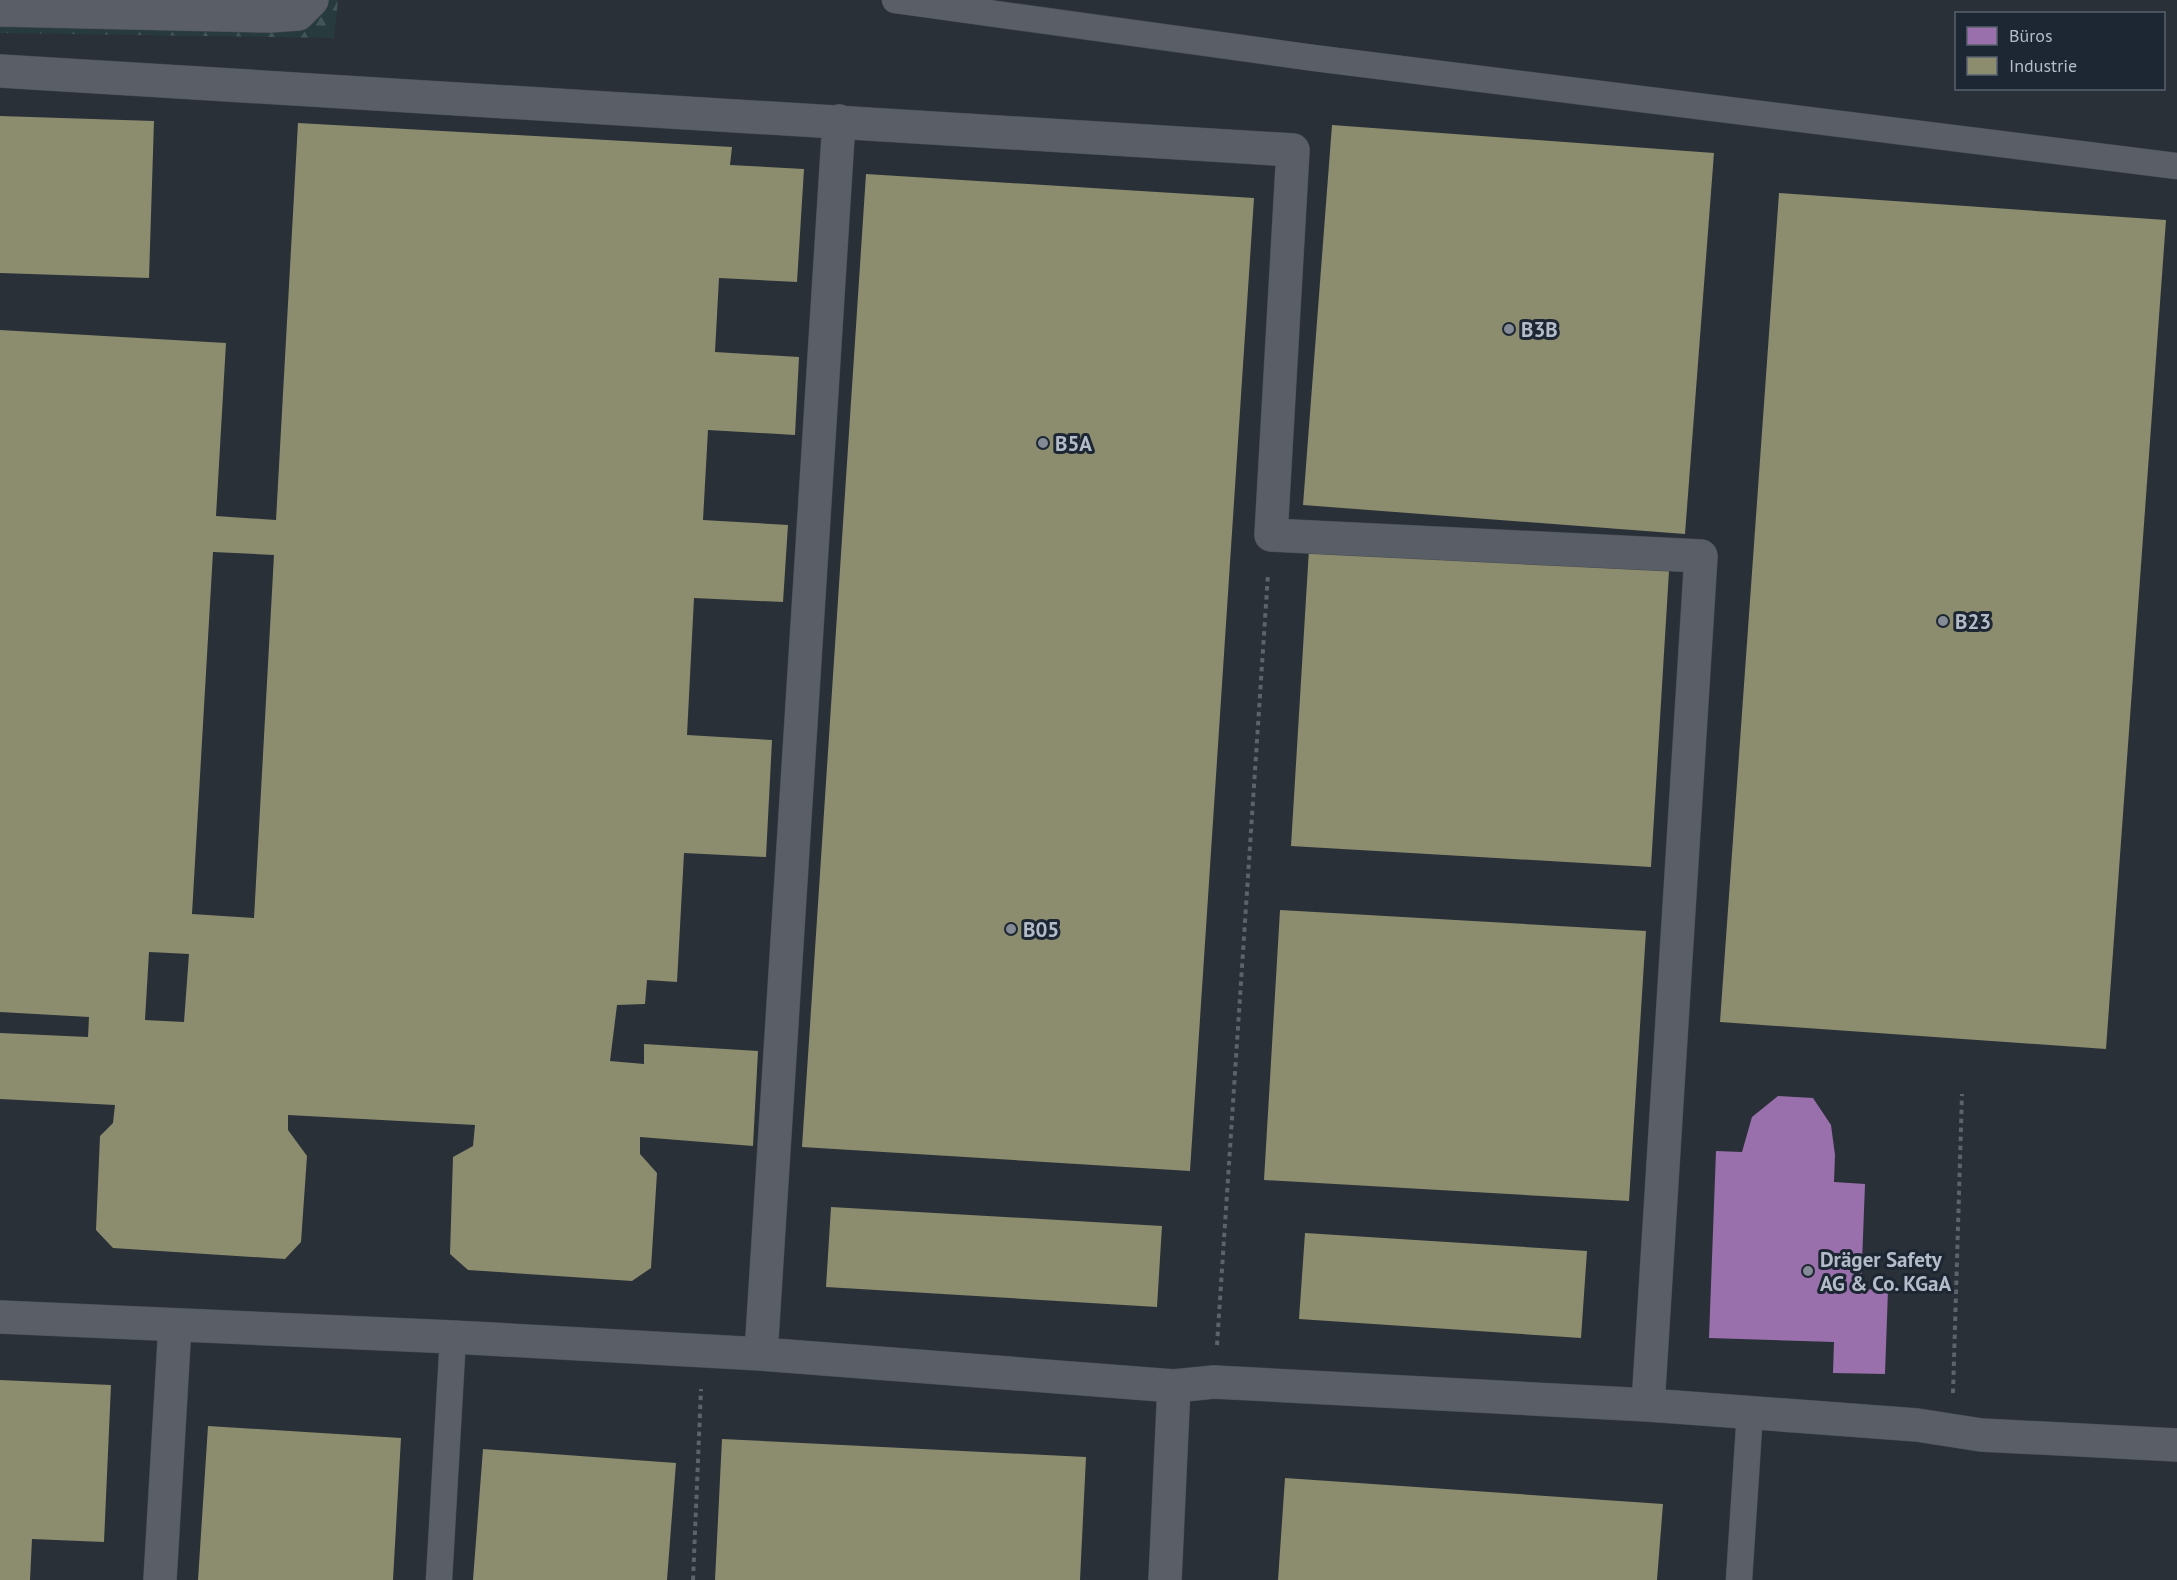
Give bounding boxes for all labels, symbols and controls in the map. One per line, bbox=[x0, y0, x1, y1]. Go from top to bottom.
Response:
legend bbox=[1955, 12, 2165, 90]
text: Büros bbox=[2009, 24, 2053, 47]
text: Industrie bbox=[2009, 54, 2077, 77]
place label: B3B bbox=[1521, 316, 1558, 343]
marker: B3B bbox=[1502, 322, 1516, 336]
place label: B5A bbox=[1055, 430, 1092, 457]
marker: B5A bbox=[1036, 436, 1050, 450]
place label: B23 bbox=[1955, 608, 1991, 635]
marker: B23 bbox=[1936, 614, 1950, 628]
place label: B05 bbox=[1023, 916, 1059, 943]
marker: B05 bbox=[1004, 922, 1018, 936]
place label: Dräger Safety AG & Co. KGaA bbox=[1820, 1246, 1951, 1297]
marker: Dräger Safety AG & Co. KGaA bbox=[1801, 1264, 1815, 1278]

